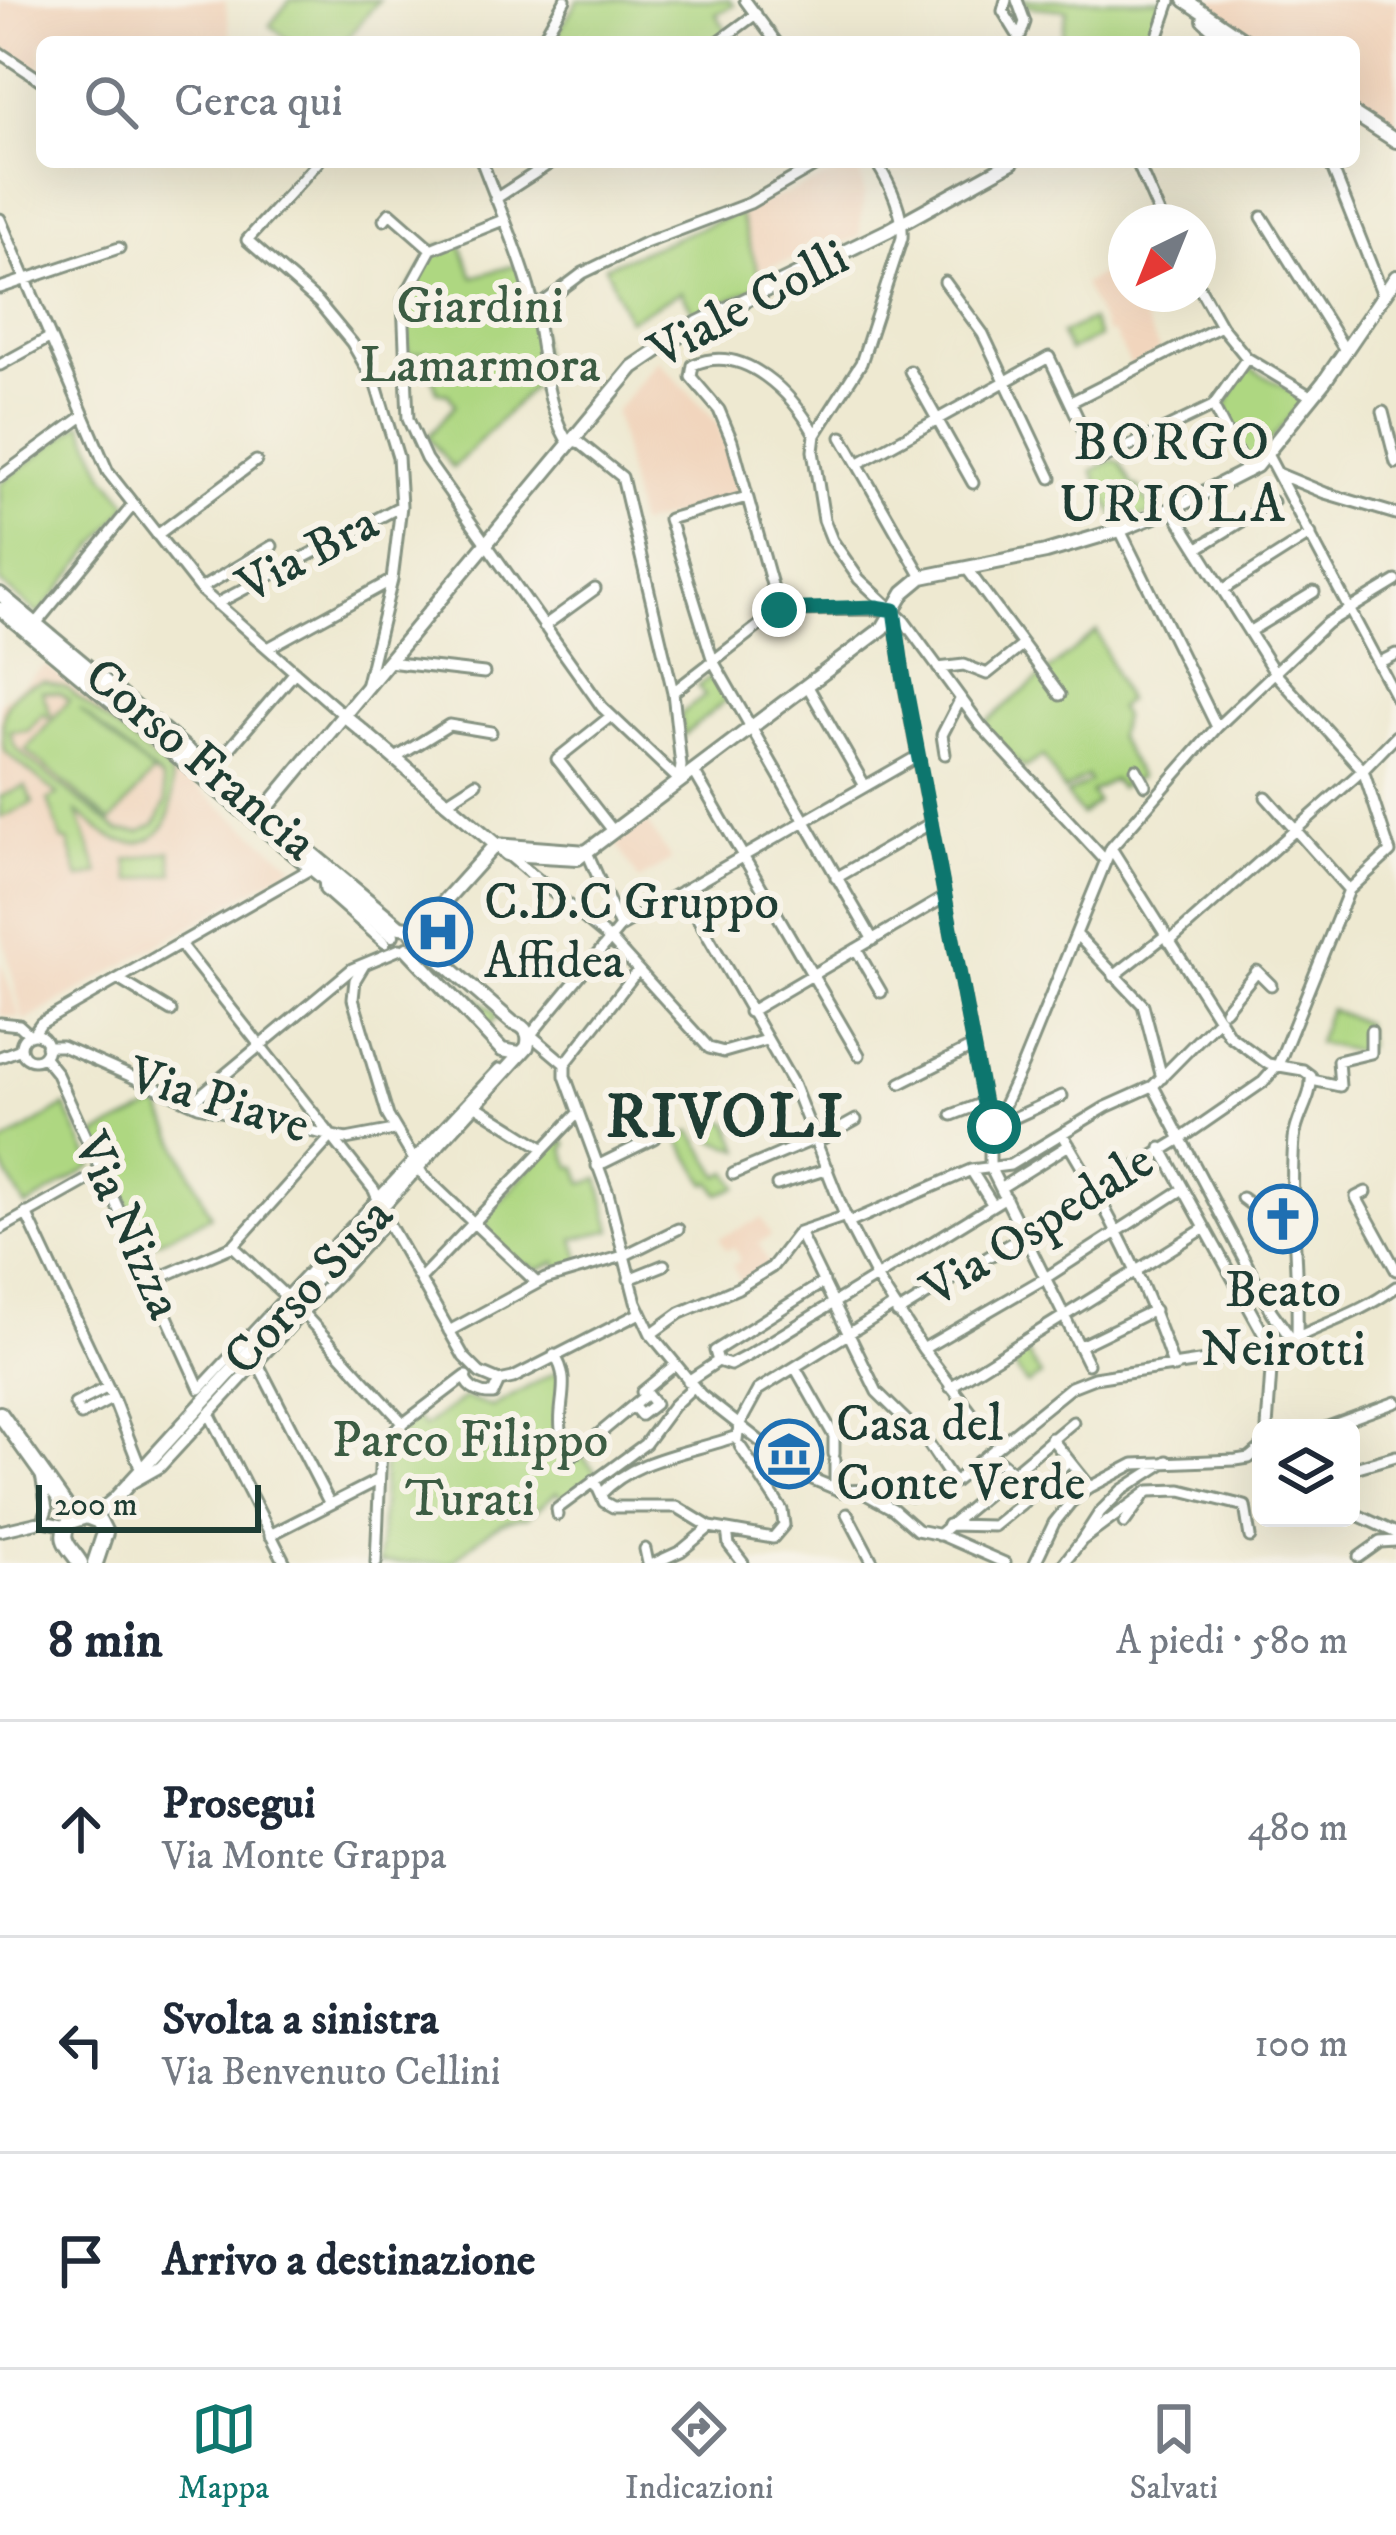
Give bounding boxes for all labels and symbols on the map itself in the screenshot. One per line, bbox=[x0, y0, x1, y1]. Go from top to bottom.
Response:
north arrow bbox=[1108, 204, 1216, 312]
street label: Viale Colli bbox=[638, 226, 859, 384]
park label: Giardini Lamarmora bbox=[360, 275, 601, 398]
district label: BORGO URIOLA bbox=[1058, 410, 1288, 539]
street label: Via Bra bbox=[226, 491, 390, 619]
route end bbox=[752, 583, 806, 637]
street label: Corso Francia bbox=[71, 645, 329, 876]
place label: C.D.C Gruppo Affidea bbox=[484, 871, 779, 994]
hospital icon: C.D.C Gruppo Affidea bbox=[403, 897, 473, 967]
street label: Via Piave bbox=[120, 1043, 317, 1159]
district label: RIVOLI bbox=[606, 1079, 846, 1157]
route start bbox=[967, 1100, 1021, 1154]
street label: Via Nizza bbox=[57, 1122, 196, 1329]
street label: Via Ospedale bbox=[910, 1130, 1166, 1323]
street label: Corso Susa bbox=[210, 1184, 408, 1389]
church icon: Beato Neirotti bbox=[1248, 1184, 1318, 1254]
place label: Beato Neirotti bbox=[1201, 1259, 1365, 1382]
place label: Casa del Conte Verde bbox=[836, 1393, 1086, 1516]
park label: Parco Filippo Turati bbox=[332, 1409, 608, 1532]
museum icon: Casa del Conte Verde bbox=[754, 1419, 824, 1489]
scale bar bbox=[36, 1479, 261, 1532]

